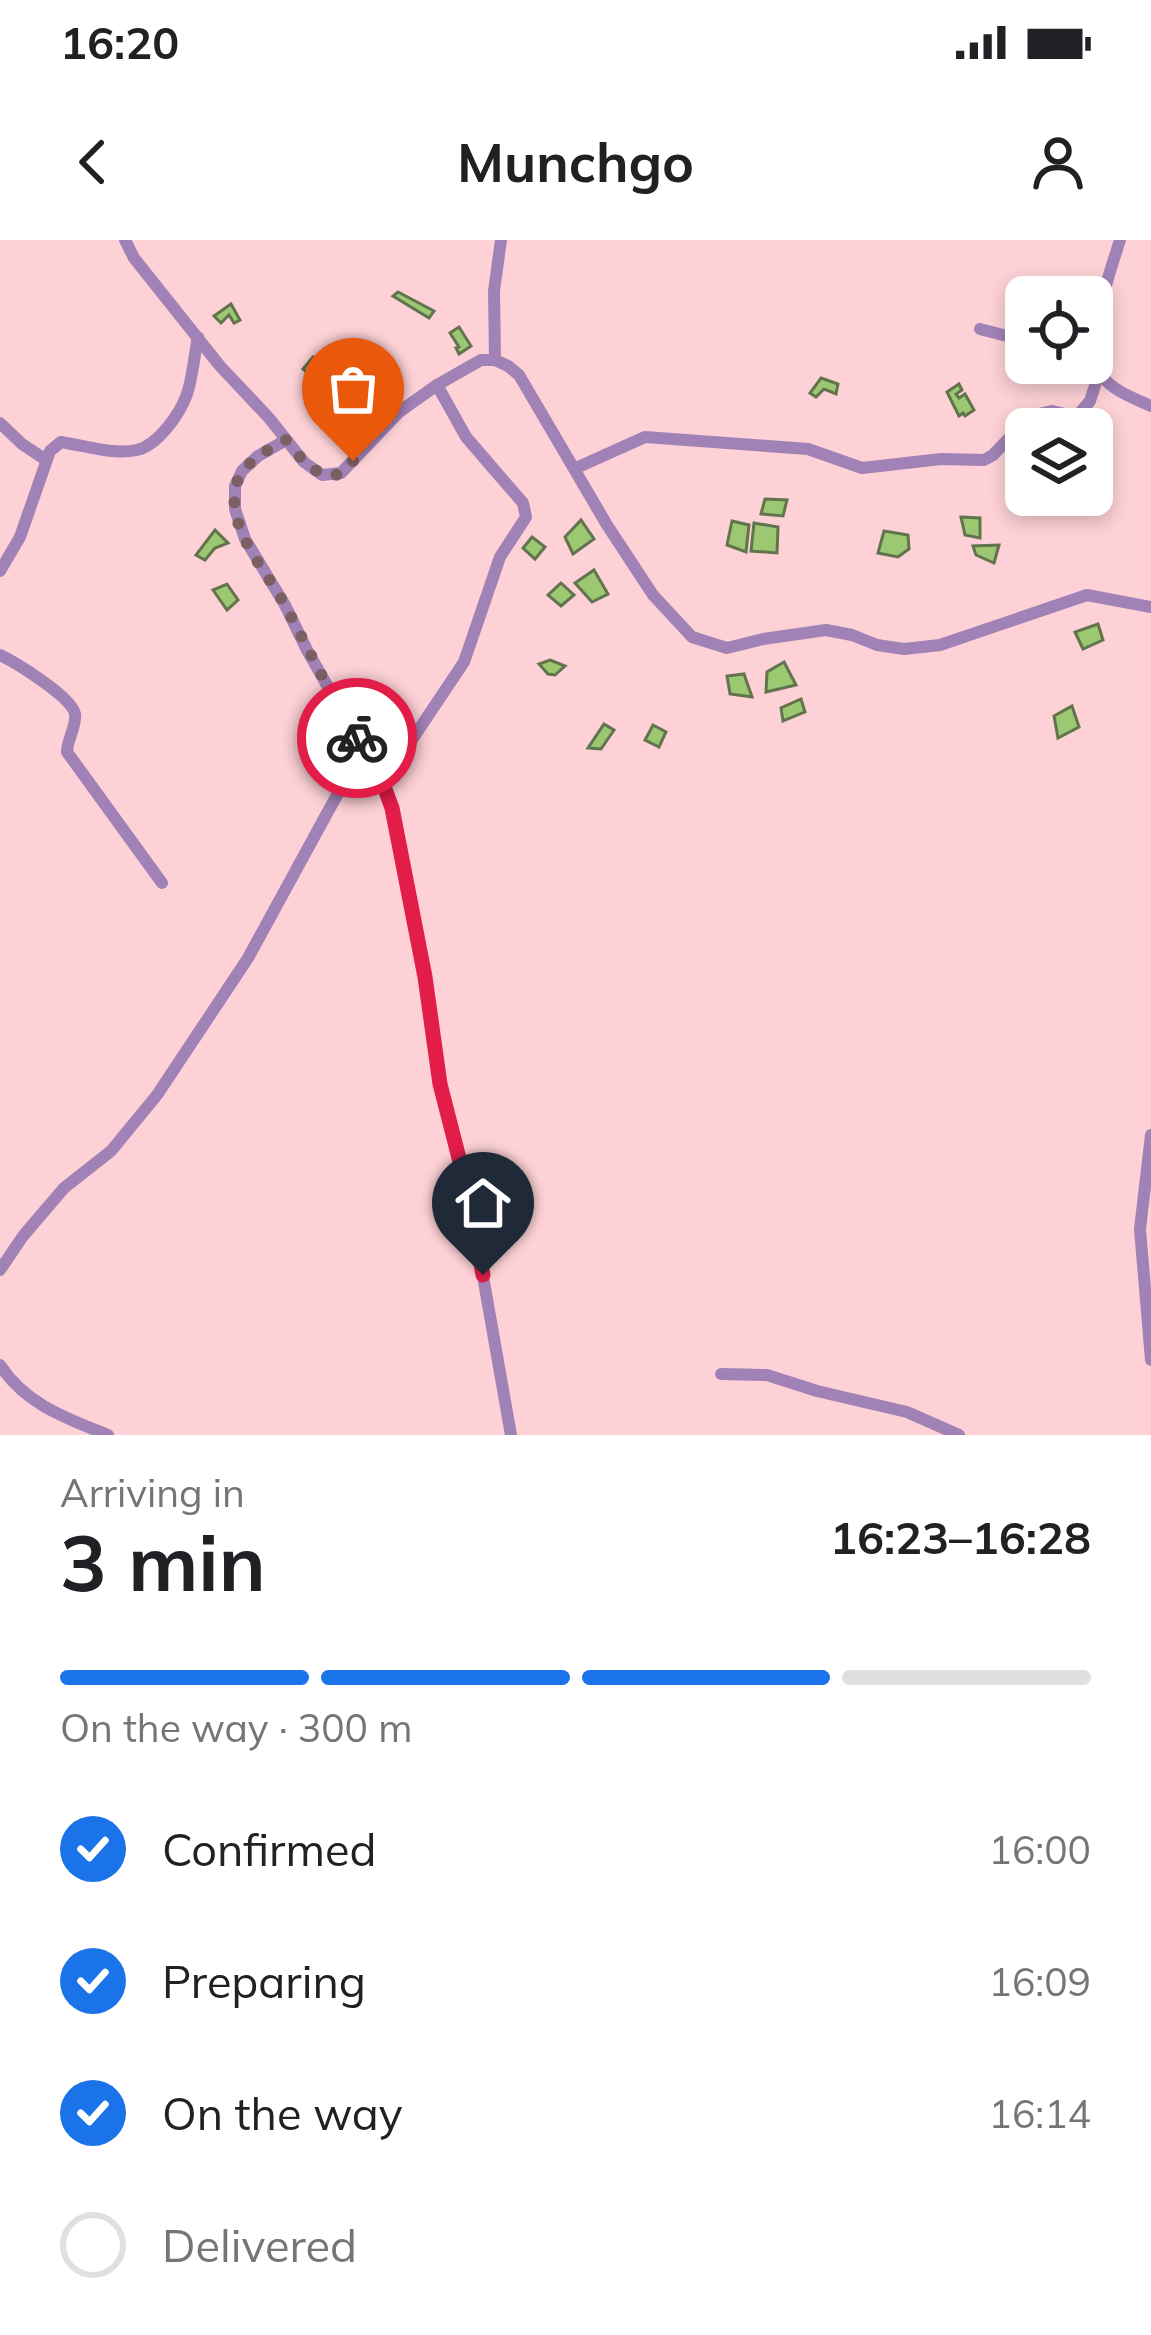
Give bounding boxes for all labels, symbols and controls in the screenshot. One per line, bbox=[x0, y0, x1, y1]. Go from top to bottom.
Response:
text: 16:20 bbox=[60, 14, 179, 70]
text: Munchgo bbox=[457, 128, 694, 196]
icon: back bbox=[60, 129, 126, 195]
icon: person bbox=[1025, 129, 1091, 195]
map controls bbox=[1005, 276, 1113, 516]
button: locate bbox=[1005, 276, 1113, 384]
pin bbox=[302, 338, 404, 461]
icon: bag bbox=[320, 356, 386, 422]
button: layers bbox=[1005, 408, 1113, 516]
courier bbox=[297, 678, 417, 798]
icon: bike bbox=[324, 705, 390, 771]
pin bbox=[432, 1152, 534, 1275]
icon: home bbox=[450, 1170, 516, 1236]
text: Arriving in bbox=[60, 1468, 245, 1517]
text: 16:23–16:28 bbox=[830, 1509, 1091, 1565]
text: 3 min bbox=[60, 1513, 266, 1611]
text: On the way · 300 m bbox=[60, 1703, 412, 1752]
icon: check bbox=[60, 1816, 126, 1882]
text: Confirmed bbox=[162, 1821, 376, 1877]
text: 16:00 bbox=[989, 1825, 1091, 1874]
icon: check bbox=[60, 1948, 126, 2014]
text: Preparing bbox=[162, 1953, 366, 2009]
text: 16:09 bbox=[989, 1957, 1091, 2006]
icon: check bbox=[60, 2080, 126, 2146]
text: On the way bbox=[162, 2085, 403, 2141]
text: 16:14 bbox=[989, 2089, 1091, 2138]
text: Delivered bbox=[162, 2217, 357, 2273]

